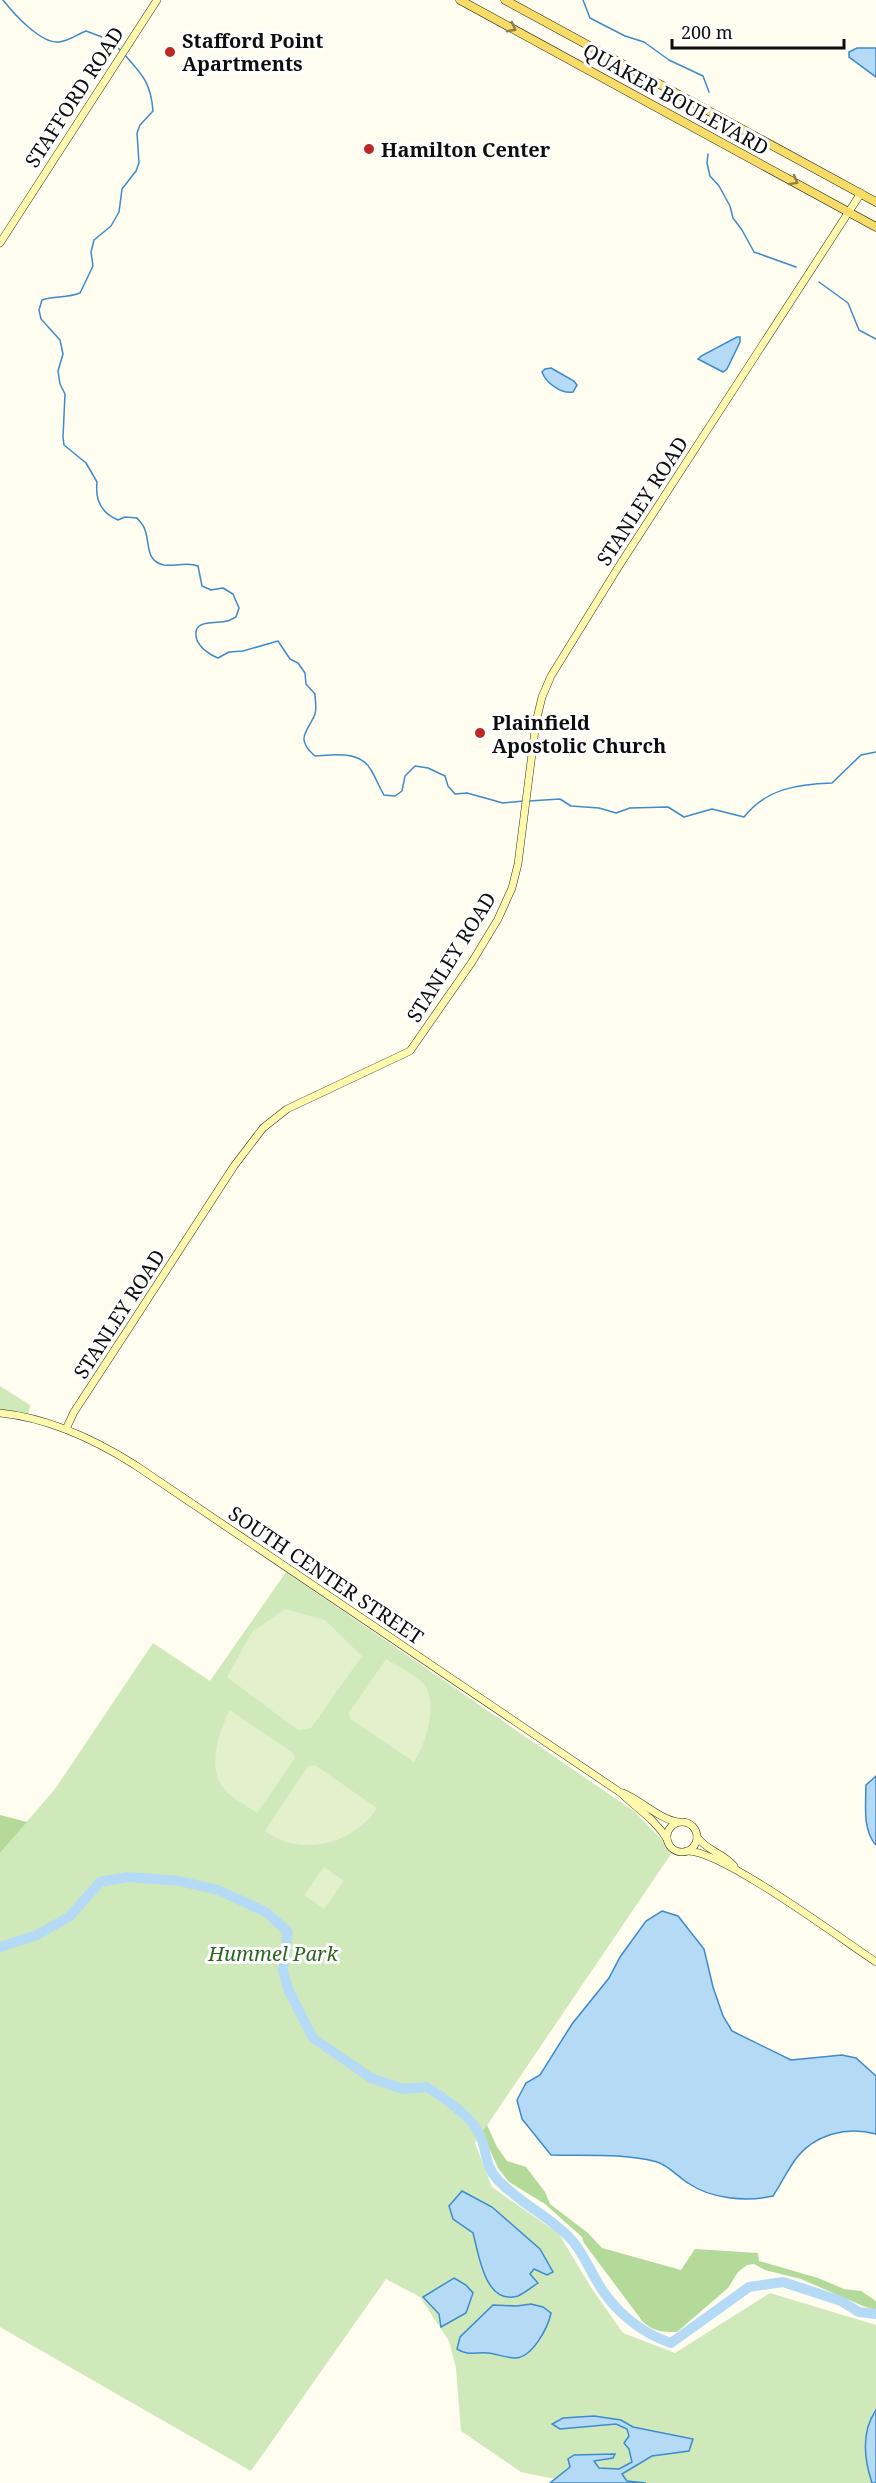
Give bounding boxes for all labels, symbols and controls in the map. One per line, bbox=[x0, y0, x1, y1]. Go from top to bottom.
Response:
scale bar bbox=[672, 12, 844, 50]
text: 200 m bbox=[681, 20, 733, 44]
street label: STAFFORD ROAD bbox=[18, 21, 130, 173]
one-way arrow bbox=[505, 21, 516, 32]
place label: Stafford Point Apartments bbox=[182, 27, 323, 77]
street label: QUAKER BOULEVARD bbox=[578, 37, 774, 161]
marker: Stafford Point Apartments bbox=[163, 45, 177, 59]
place label: Hamilton Center bbox=[381, 136, 551, 163]
marker: Hamilton Center bbox=[362, 142, 376, 156]
one-way arrow bbox=[788, 174, 798, 185]
street label: STANLEY ROAD bbox=[590, 431, 694, 571]
place label: Plainfield Apostolic Church bbox=[492, 709, 666, 759]
marker: Plainfield Apostolic Church bbox=[473, 726, 487, 740]
street label: STANLEY ROAD bbox=[400, 887, 502, 1027]
street label: STANLEY ROAD bbox=[67, 1244, 171, 1384]
street label: SOUTH CENTER STREET bbox=[223, 1500, 429, 1650]
park label: Hummel Park bbox=[207, 1940, 338, 1967]

